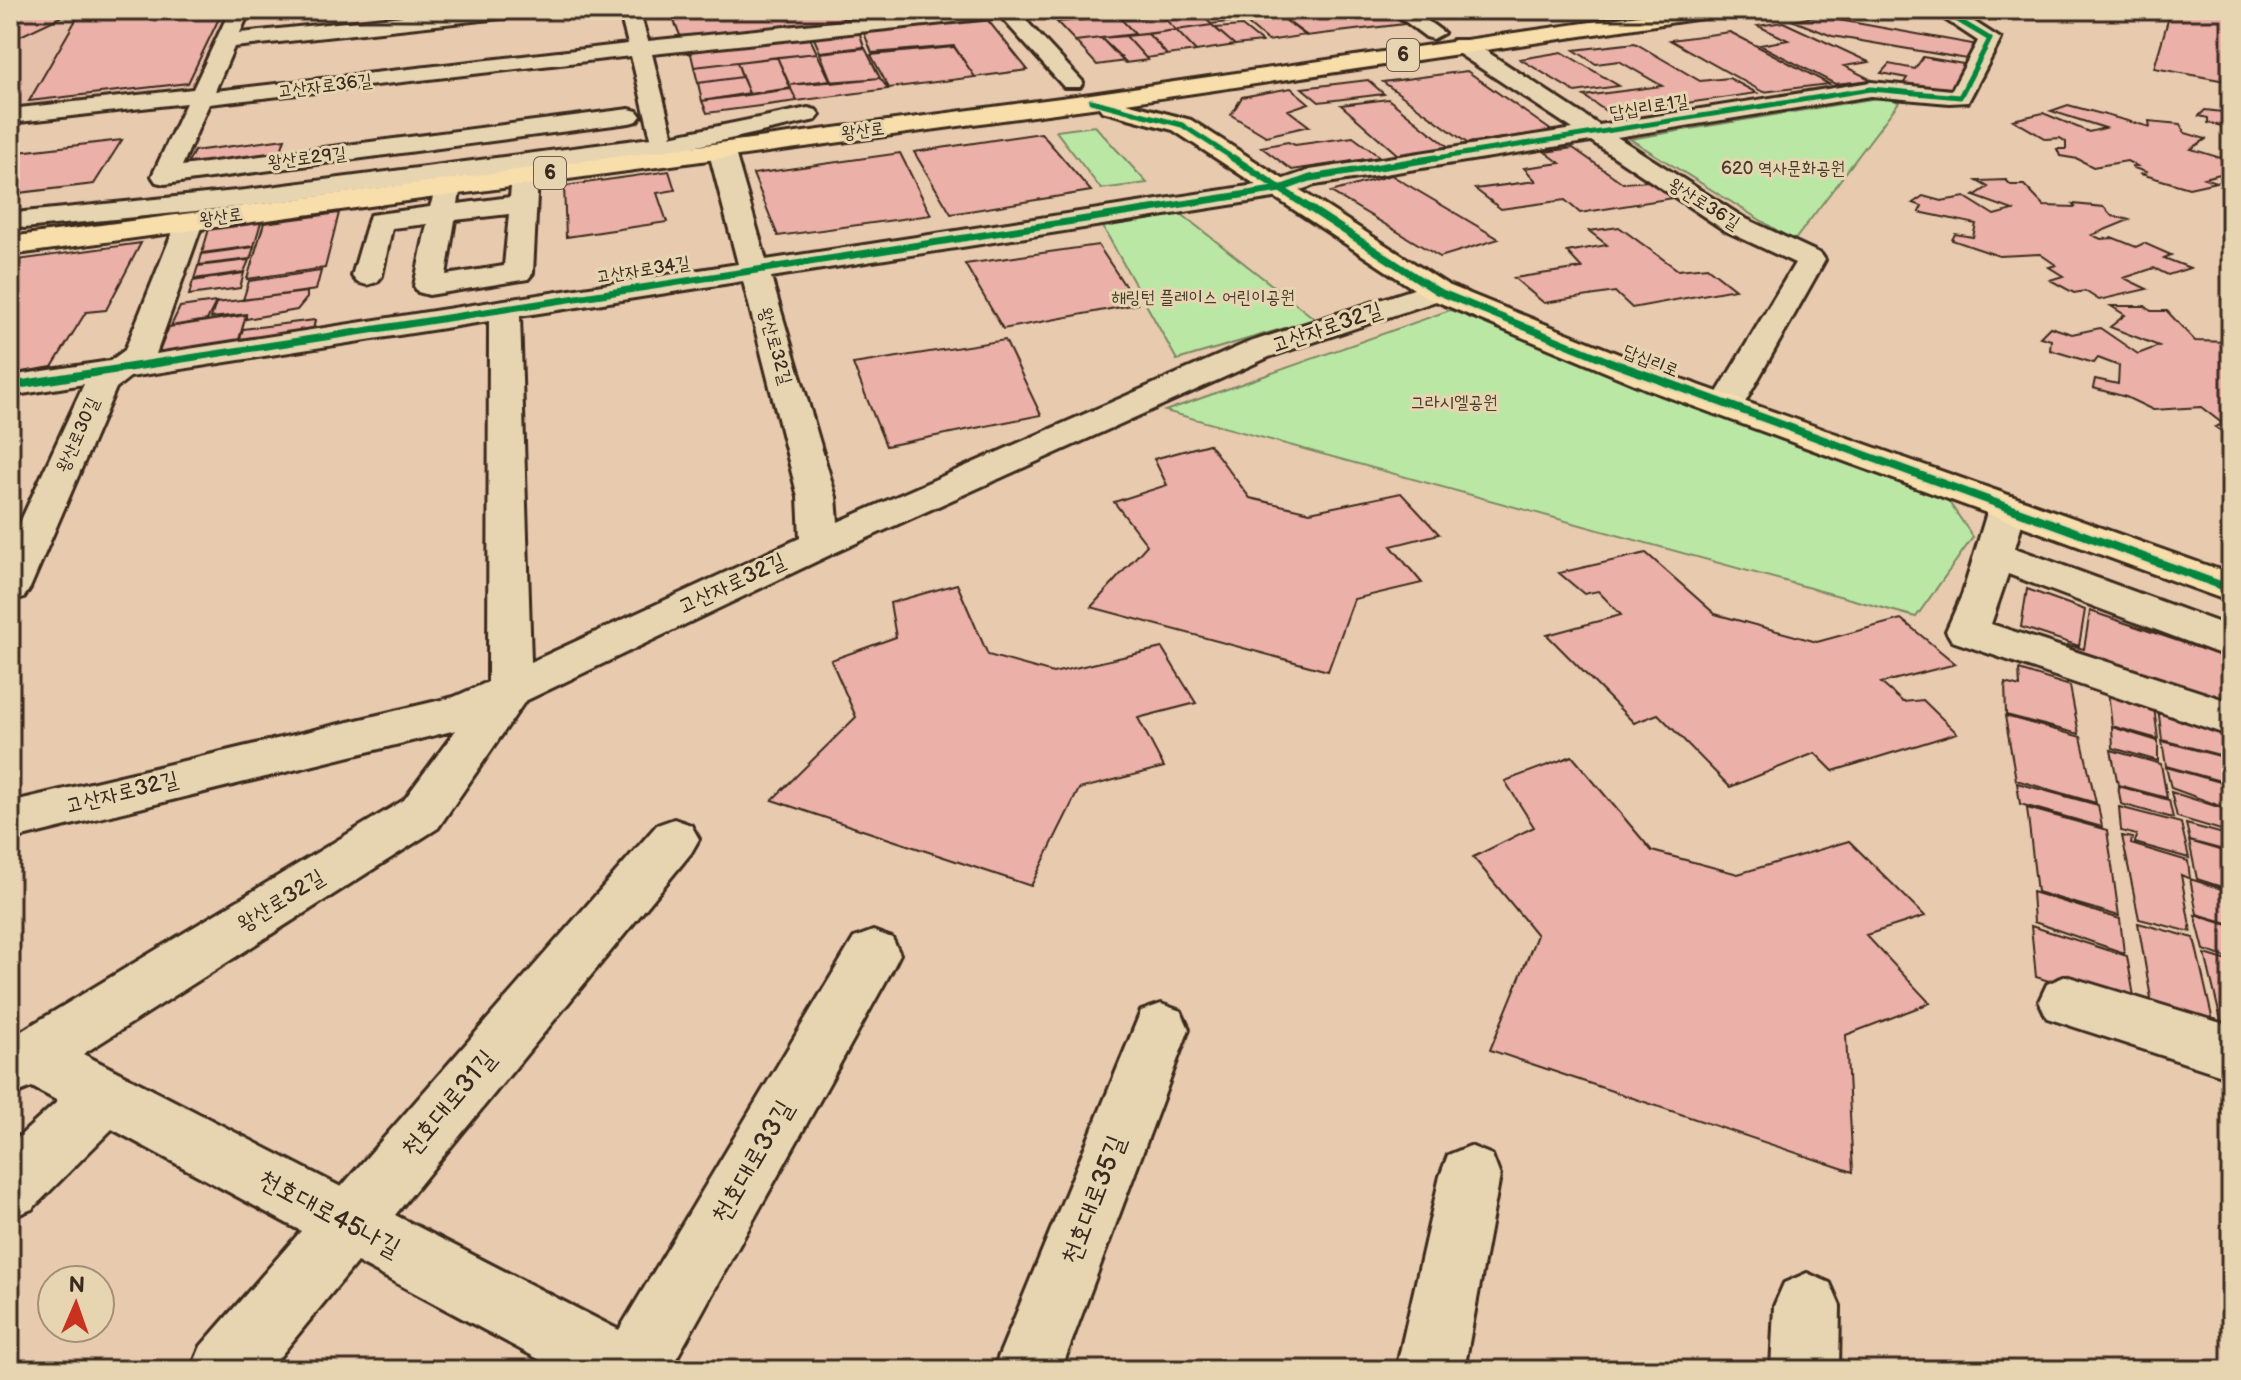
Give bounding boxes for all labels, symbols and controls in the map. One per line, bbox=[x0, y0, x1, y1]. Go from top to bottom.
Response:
road number: 6 bbox=[1387, 39, 1419, 71]
street label: 고산자로36길 bbox=[277, 70, 374, 102]
street label: 답십리로1길 bbox=[1608, 90, 1690, 124]
street label: 왕산로 bbox=[840, 118, 886, 144]
street label: 왕산로29길 bbox=[267, 143, 348, 173]
road number: 6 bbox=[534, 157, 566, 189]
park label: 620 역사문화공원 bbox=[1721, 158, 1845, 179]
street label: 왕산로36길 bbox=[1665, 174, 1744, 234]
street label: 왕산로 bbox=[198, 204, 244, 230]
street label: 고산자로34길 bbox=[595, 252, 692, 288]
park label: 해링턴 플레이스 어린이공원 bbox=[1111, 287, 1295, 308]
street label: 고산자로32길 bbox=[1268, 296, 1386, 359]
street label: 왕산로32길 bbox=[754, 305, 796, 388]
street label: 답십리로 bbox=[1620, 340, 1682, 382]
park label: 그라시엘공원 bbox=[1411, 392, 1497, 413]
street label: 왕산로30길 bbox=[52, 394, 104, 476]
street label: 고산자로32길 bbox=[674, 547, 790, 621]
street label: 고산자로32길 bbox=[63, 766, 181, 820]
street label: 왕산로32길 bbox=[233, 864, 330, 938]
street label: 천호대로31길 bbox=[395, 1044, 503, 1164]
street label: 천호대로33길 bbox=[705, 1095, 801, 1229]
street label: 천호대로35길 bbox=[1055, 1131, 1133, 1269]
street label: 천호대로45나길 bbox=[253, 1164, 405, 1264]
north arrow bbox=[36, 1264, 116, 1344]
text: N bbox=[68, 1272, 85, 1299]

